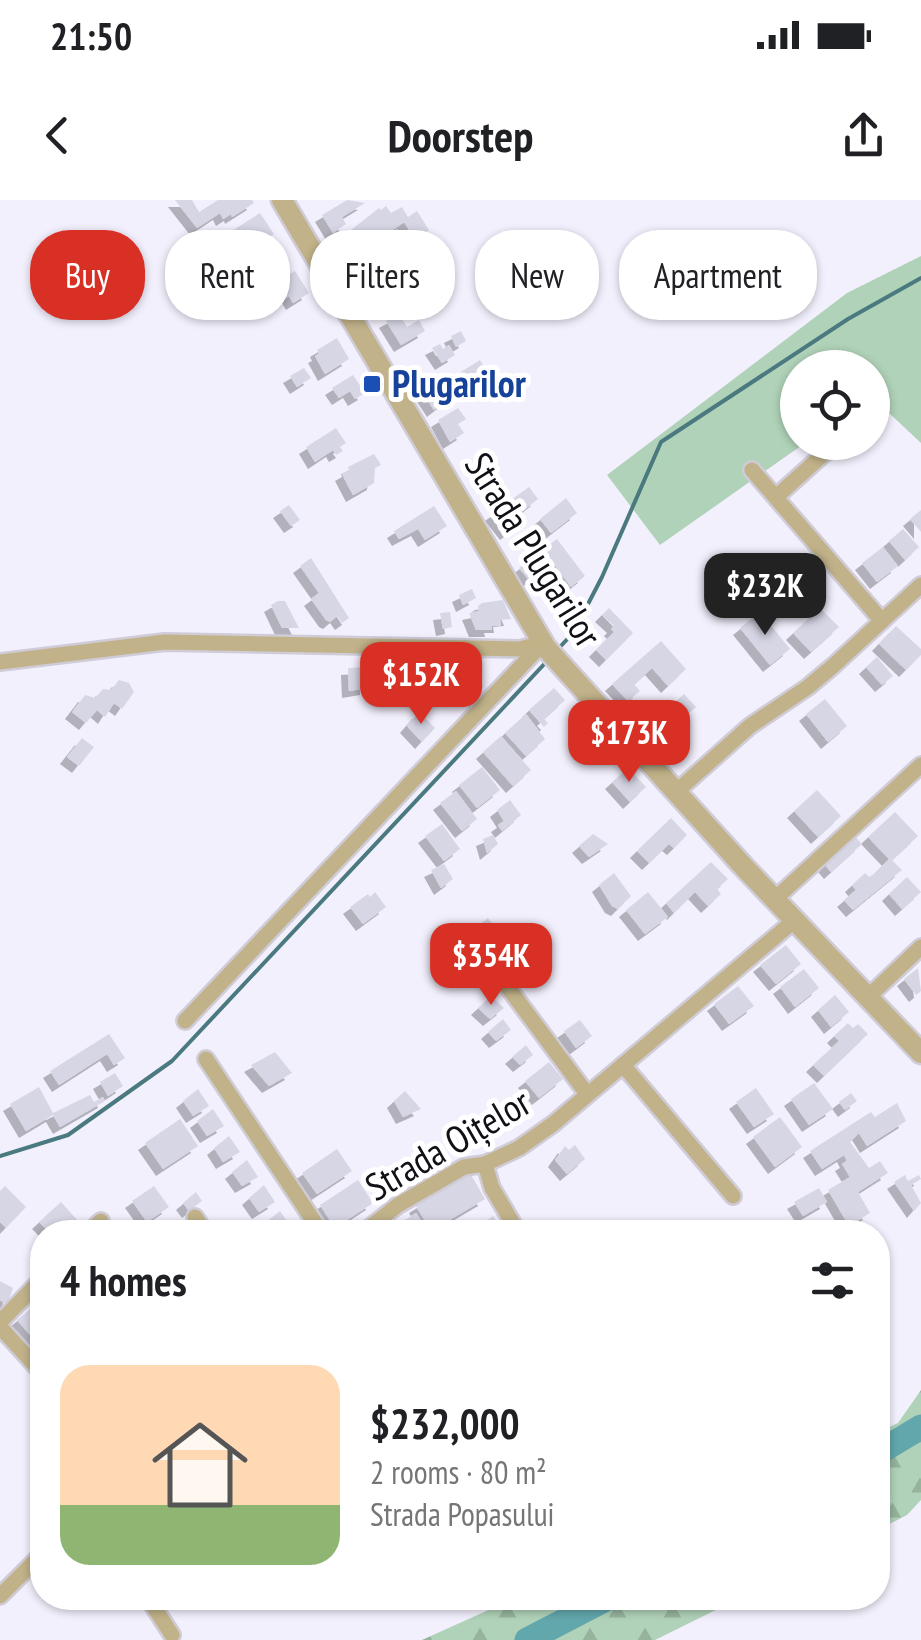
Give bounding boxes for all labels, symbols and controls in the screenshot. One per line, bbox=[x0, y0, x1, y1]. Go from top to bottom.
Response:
text: 21:50 bbox=[50, 11, 132, 60]
text: Doorstep bbox=[388, 106, 533, 164]
icon: back bbox=[30, 108, 85, 163]
icon: share bbox=[836, 108, 891, 163]
chip: Buy bbox=[30, 230, 145, 320]
chip: Rent bbox=[165, 230, 290, 320]
chip: Filters bbox=[310, 230, 455, 320]
chip: New bbox=[475, 230, 599, 320]
chip: Apartment bbox=[619, 230, 817, 320]
map controls bbox=[780, 350, 890, 460]
button: locate bbox=[780, 350, 890, 460]
place label: Plugarilor bbox=[392, 358, 527, 407]
marker: Plugarilor bbox=[361, 373, 383, 395]
street label: Strada Plugarilor bbox=[455, 443, 614, 656]
pin: $232K bbox=[695, 553, 835, 638]
text: $232K bbox=[726, 564, 804, 606]
pin: $152K bbox=[351, 642, 491, 727]
text: $152K bbox=[382, 653, 460, 695]
pin: $173K bbox=[559, 700, 699, 785]
text: $173K bbox=[590, 711, 668, 753]
pin: $354K bbox=[421, 923, 561, 1008]
text: $354K bbox=[452, 934, 530, 976]
street label: Strada Oițelor bbox=[356, 1077, 539, 1211]
text: 4 homes bbox=[60, 1253, 187, 1308]
icon: filters bbox=[805, 1253, 860, 1308]
text: $232,000 bbox=[370, 1396, 520, 1451]
icon: home bbox=[140, 1405, 260, 1525]
text: 2 rooms · 80 m² bbox=[370, 1451, 547, 1493]
text: Strada Popasului bbox=[370, 1493, 555, 1535]

